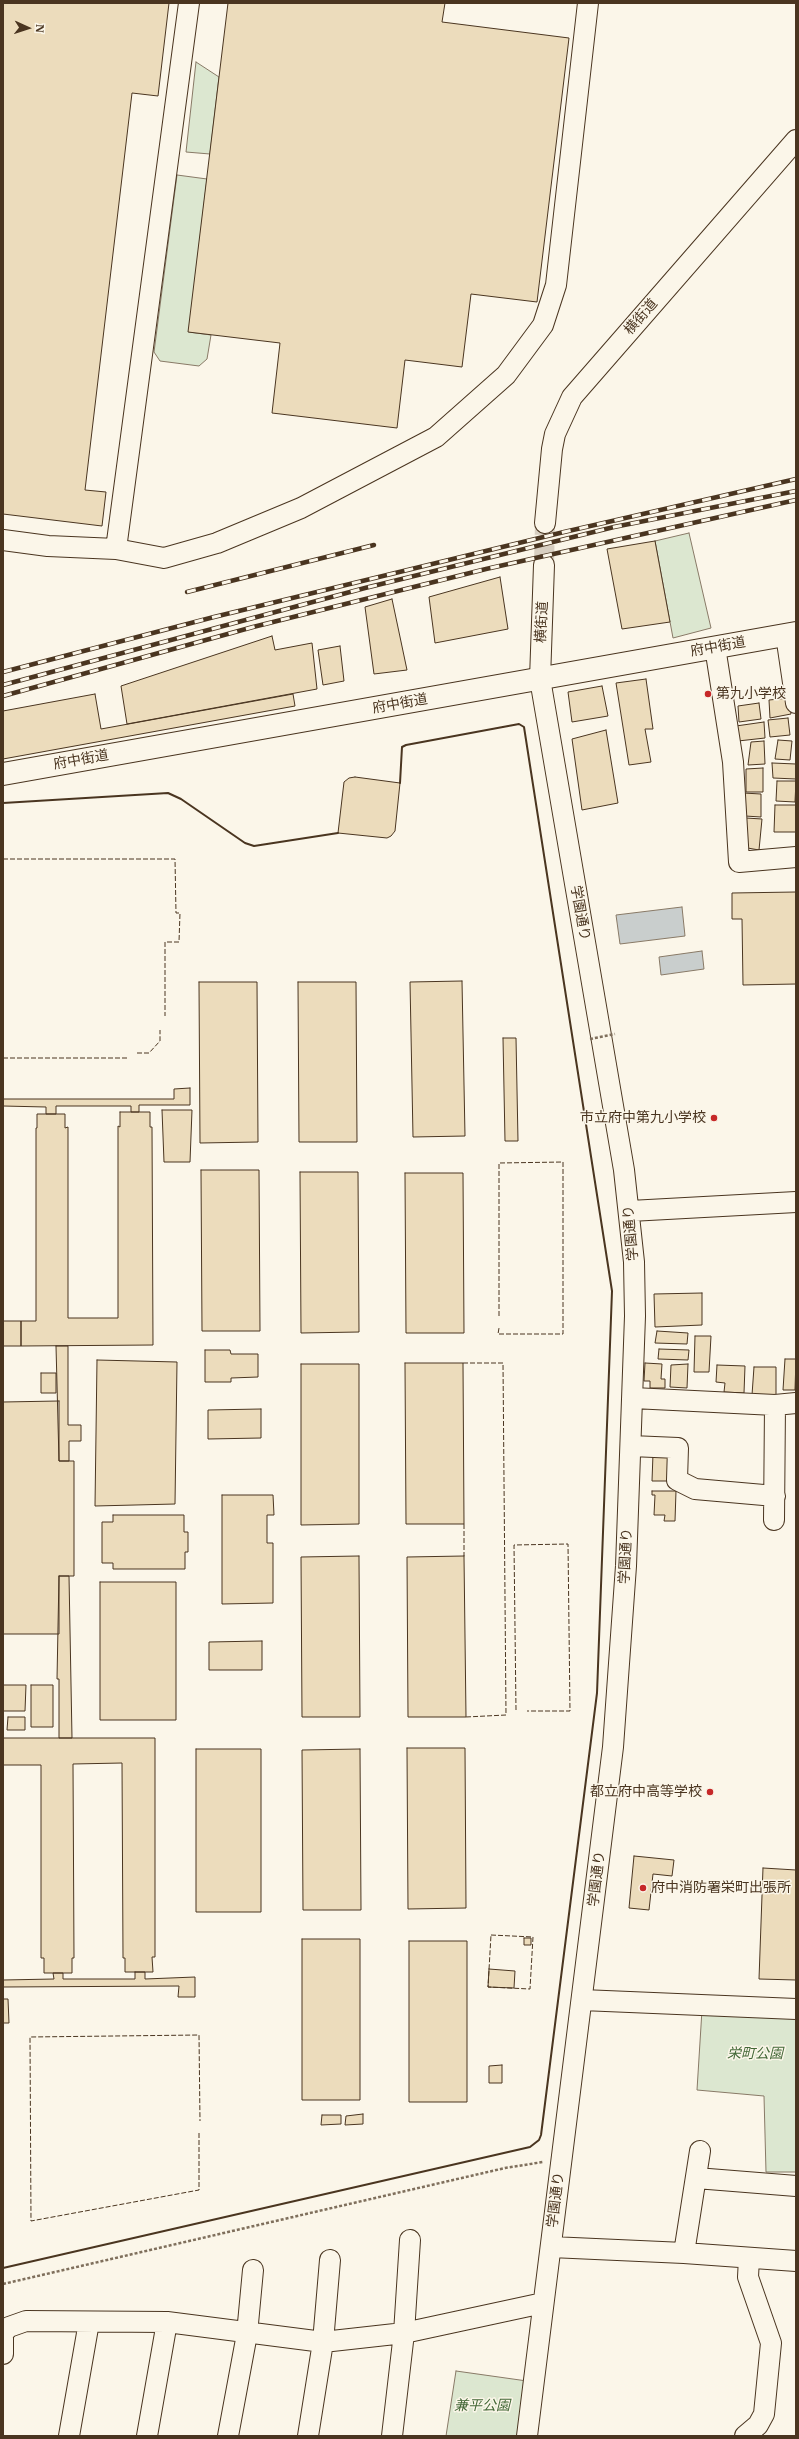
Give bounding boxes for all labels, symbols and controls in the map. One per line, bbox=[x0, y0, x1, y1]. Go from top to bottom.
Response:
north arrow bbox=[8, 8, 48, 48]
text: N bbox=[33, 24, 47, 33]
street label: 横街道 bbox=[621, 296, 661, 338]
street label: 横街道 bbox=[533, 601, 551, 643]
street label: 府中街道 bbox=[689, 634, 747, 660]
place label: 第九小学校 bbox=[716, 686, 786, 702]
marker: 第九小学校 bbox=[703, 689, 713, 699]
street label: 府中街道 bbox=[371, 691, 429, 717]
street label: 府中街道 bbox=[52, 747, 110, 773]
street label: 学園通り bbox=[567, 884, 593, 942]
place label: 市立府中第九小学校 bbox=[580, 1110, 706, 1126]
marker: 市立府中第九小学校 bbox=[709, 1113, 719, 1123]
street label: 学園通り bbox=[620, 1204, 642, 1262]
street label: 学園通り bbox=[616, 1528, 636, 1584]
place label: 都立府中高等学校 bbox=[590, 1784, 702, 1800]
marker: 都立府中高等学校 bbox=[705, 1787, 715, 1797]
street label: 学園通り bbox=[585, 1850, 609, 1908]
place label: 府中消防署栄町出張所 bbox=[651, 1880, 791, 1896]
marker: 府中消防署栄町出張所 bbox=[638, 1883, 648, 1893]
park label: 栄町公園 bbox=[727, 2046, 783, 2062]
street label: 学園通り bbox=[544, 2171, 568, 2229]
park label: 兼平公園 bbox=[454, 2398, 510, 2414]

